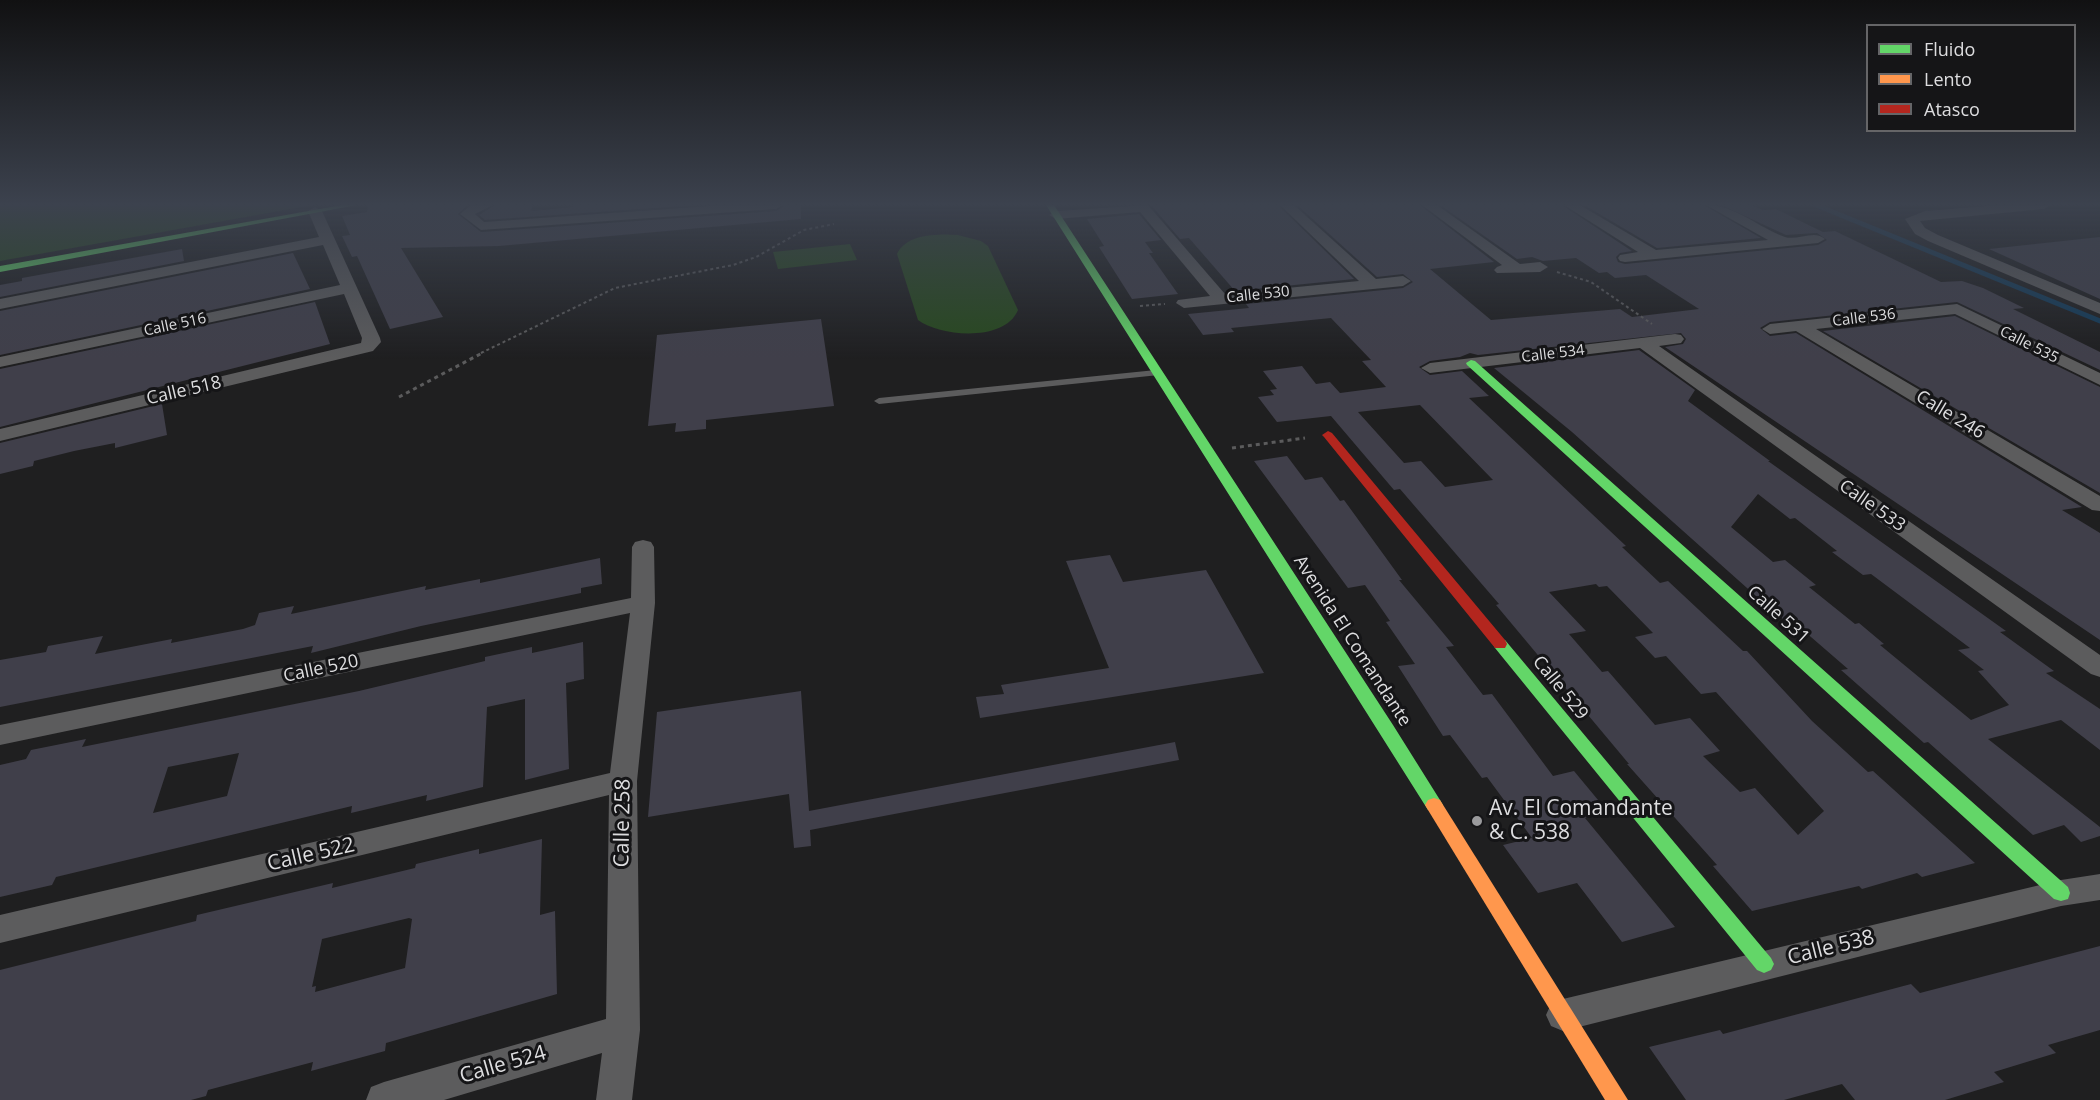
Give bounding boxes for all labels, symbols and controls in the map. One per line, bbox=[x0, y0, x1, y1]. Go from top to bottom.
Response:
legend bbox=[1866, 24, 2076, 132]
text: Fluido bbox=[1924, 37, 1975, 61]
text: Lento bbox=[1924, 67, 1972, 91]
text: Atasco bbox=[1924, 97, 1980, 121]
street label: Calle 530 bbox=[1226, 283, 1290, 307]
street label: Calle 536 bbox=[1831, 305, 1897, 331]
street label: Calle 516 bbox=[142, 310, 208, 340]
street label: Calle 535 bbox=[1997, 323, 2061, 367]
street label: Calle 534 bbox=[1520, 341, 1586, 367]
street label: Calle 518 bbox=[145, 372, 223, 410]
street label: Calle 246 bbox=[1912, 386, 1988, 444]
street label: Calle 533 bbox=[1835, 475, 1909, 537]
street label: Avenida El Comandante bbox=[1289, 551, 1415, 731]
street label: Calle 531 bbox=[1743, 582, 1813, 648]
street label: Calle 520 bbox=[282, 651, 360, 687]
street label: Calle 529 bbox=[1528, 652, 1592, 724]
street label: Calle 258 bbox=[610, 778, 636, 868]
place label: Av. El Comandante & C. 538 bbox=[1489, 796, 1673, 846]
marker: Av. El Comandante & C. 538 bbox=[1470, 814, 1484, 828]
street label: Calle 522 bbox=[265, 833, 357, 877]
street label: Calle 538 bbox=[1785, 925, 1877, 971]
street label: Calle 524 bbox=[457, 1041, 549, 1089]

